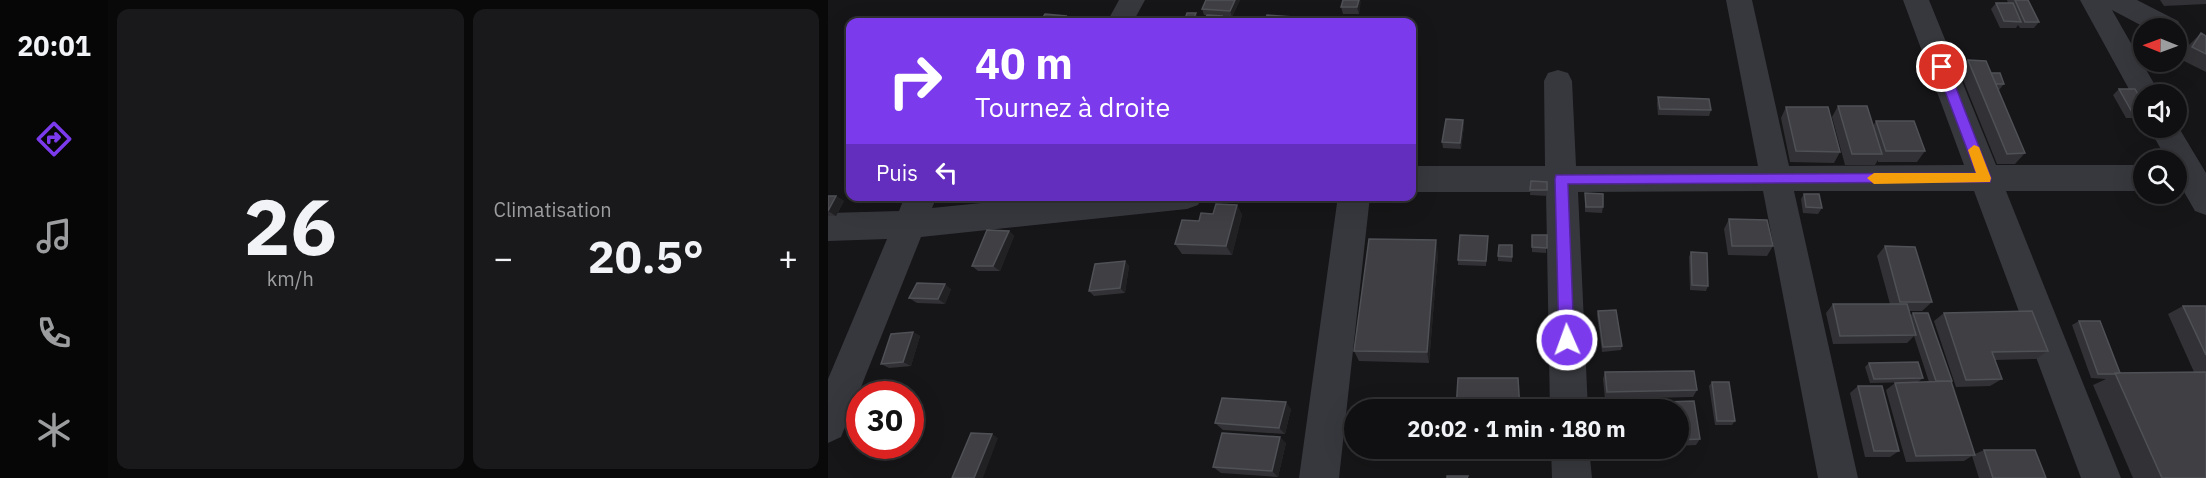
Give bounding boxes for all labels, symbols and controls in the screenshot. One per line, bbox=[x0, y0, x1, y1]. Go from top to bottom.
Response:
north arrow bbox=[2133, 18, 2187, 72]
map controls bbox=[2133, 18, 2187, 204]
text: 20:01 bbox=[17, 28, 91, 63]
text: 40 m bbox=[975, 36, 1073, 91]
pin bbox=[1916, 41, 1967, 92]
icon: right bbox=[876, 42, 954, 120]
icon: arrive bbox=[1925, 50, 1958, 83]
button: sound bbox=[2133, 84, 2187, 138]
text: Tournez à droite bbox=[975, 89, 1170, 124]
icon: directions bbox=[33, 118, 75, 160]
button: search bbox=[2133, 150, 2187, 204]
icon: left bbox=[930, 156, 963, 189]
text: Puis bbox=[876, 158, 918, 187]
text: 26 bbox=[243, 175, 337, 276]
text: Climatisation bbox=[494, 196, 612, 223]
icon: music bbox=[33, 215, 75, 257]
text: 20.5° bbox=[588, 227, 704, 285]
text: − bbox=[494, 236, 513, 279]
text: + bbox=[778, 236, 798, 279]
text: km/h bbox=[267, 265, 314, 292]
position arrow bbox=[1535, 308, 1599, 372]
icon: phone bbox=[33, 312, 75, 354]
speed limit sign: 30 bbox=[846, 381, 924, 459]
icon: climate bbox=[33, 409, 75, 451]
text: 20:02 · 1 min · 180 m bbox=[1407, 414, 1626, 443]

